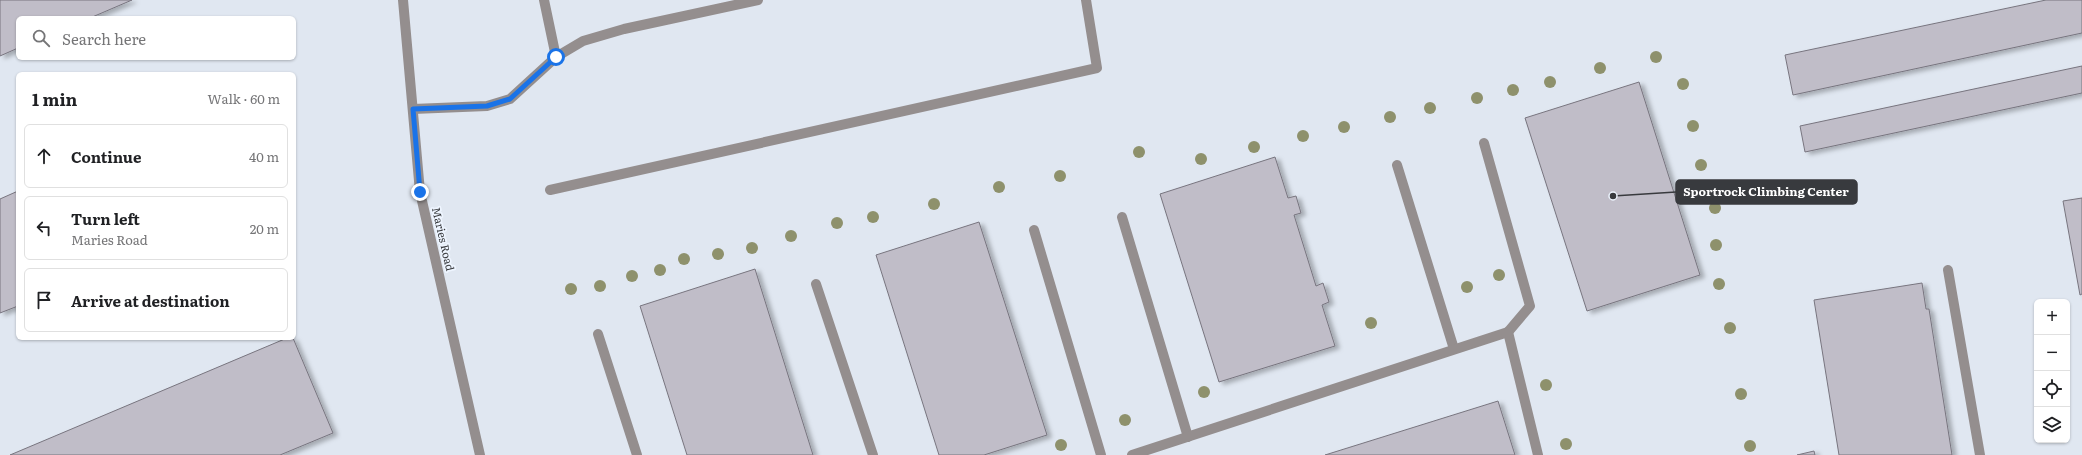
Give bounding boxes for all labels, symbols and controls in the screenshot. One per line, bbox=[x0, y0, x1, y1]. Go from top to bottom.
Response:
search box bbox=[16, 16, 296, 60]
icon: search bbox=[30, 27, 52, 49]
text: Search here bbox=[62, 27, 146, 50]
route start bbox=[547, 48, 565, 66]
text: 1 min bbox=[32, 86, 77, 111]
text: Walk · 60 m bbox=[207, 89, 280, 108]
icon: ahead bbox=[33, 145, 55, 167]
text: Continue bbox=[71, 145, 141, 168]
text: 40 m bbox=[249, 147, 279, 166]
callout: Sportrock Climbing Center bbox=[1676, 180, 1857, 204]
text: Sportrock Climbing Center bbox=[1683, 182, 1849, 200]
route end bbox=[411, 183, 429, 201]
street label: Maries Road bbox=[429, 205, 459, 272]
text: Turn left bbox=[71, 207, 140, 230]
icon: left bbox=[33, 217, 55, 239]
text: 20 m bbox=[250, 219, 279, 238]
text: Maries Road bbox=[71, 230, 148, 249]
icon: arrive bbox=[33, 289, 55, 311]
text: Arrive at destination bbox=[71, 289, 230, 312]
map controls bbox=[2034, 299, 2070, 443]
button: + bbox=[2034, 299, 2070, 335]
button: − bbox=[2034, 335, 2070, 371]
button: locate bbox=[2034, 371, 2070, 407]
button: layers bbox=[2034, 407, 2070, 443]

